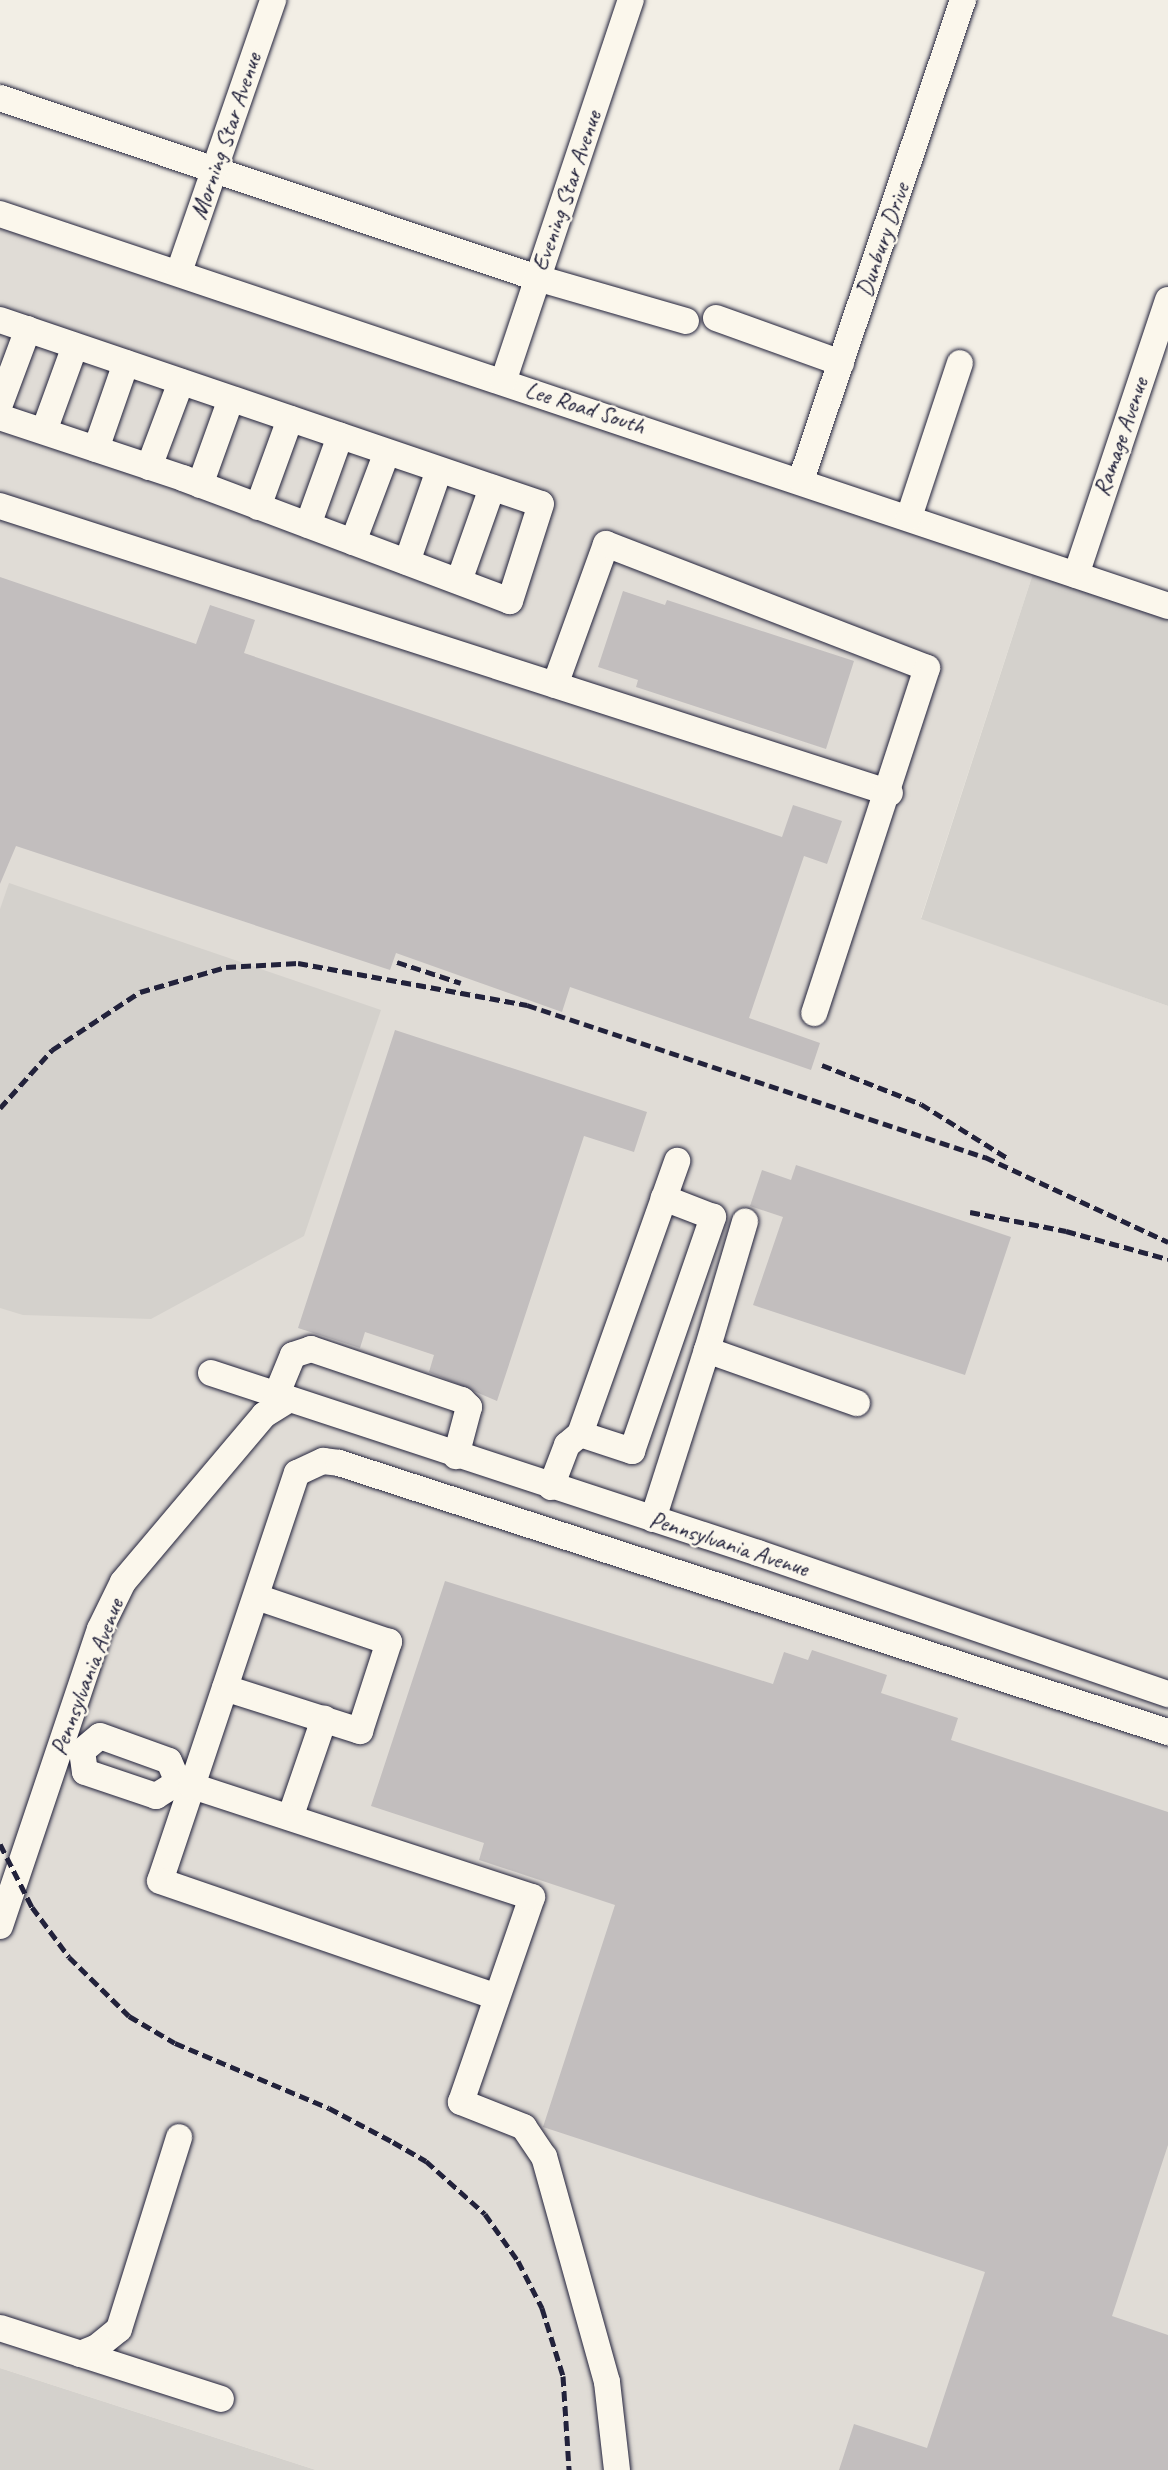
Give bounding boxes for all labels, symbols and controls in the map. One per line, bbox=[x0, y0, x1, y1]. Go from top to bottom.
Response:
street label: Morning Star Avenue bbox=[184, 49, 268, 223]
street label: Evening Star Avenue bbox=[526, 107, 608, 275]
street label: Dunbury Drive bbox=[850, 179, 916, 301]
street label: Ramage Avenue bbox=[1087, 374, 1155, 500]
street label: Lee Road South bbox=[521, 375, 649, 441]
street label: Pennsylvania Avenue bbox=[646, 1505, 812, 1583]
street label: Pennsylvania Avenue bbox=[44, 1595, 130, 1759]

